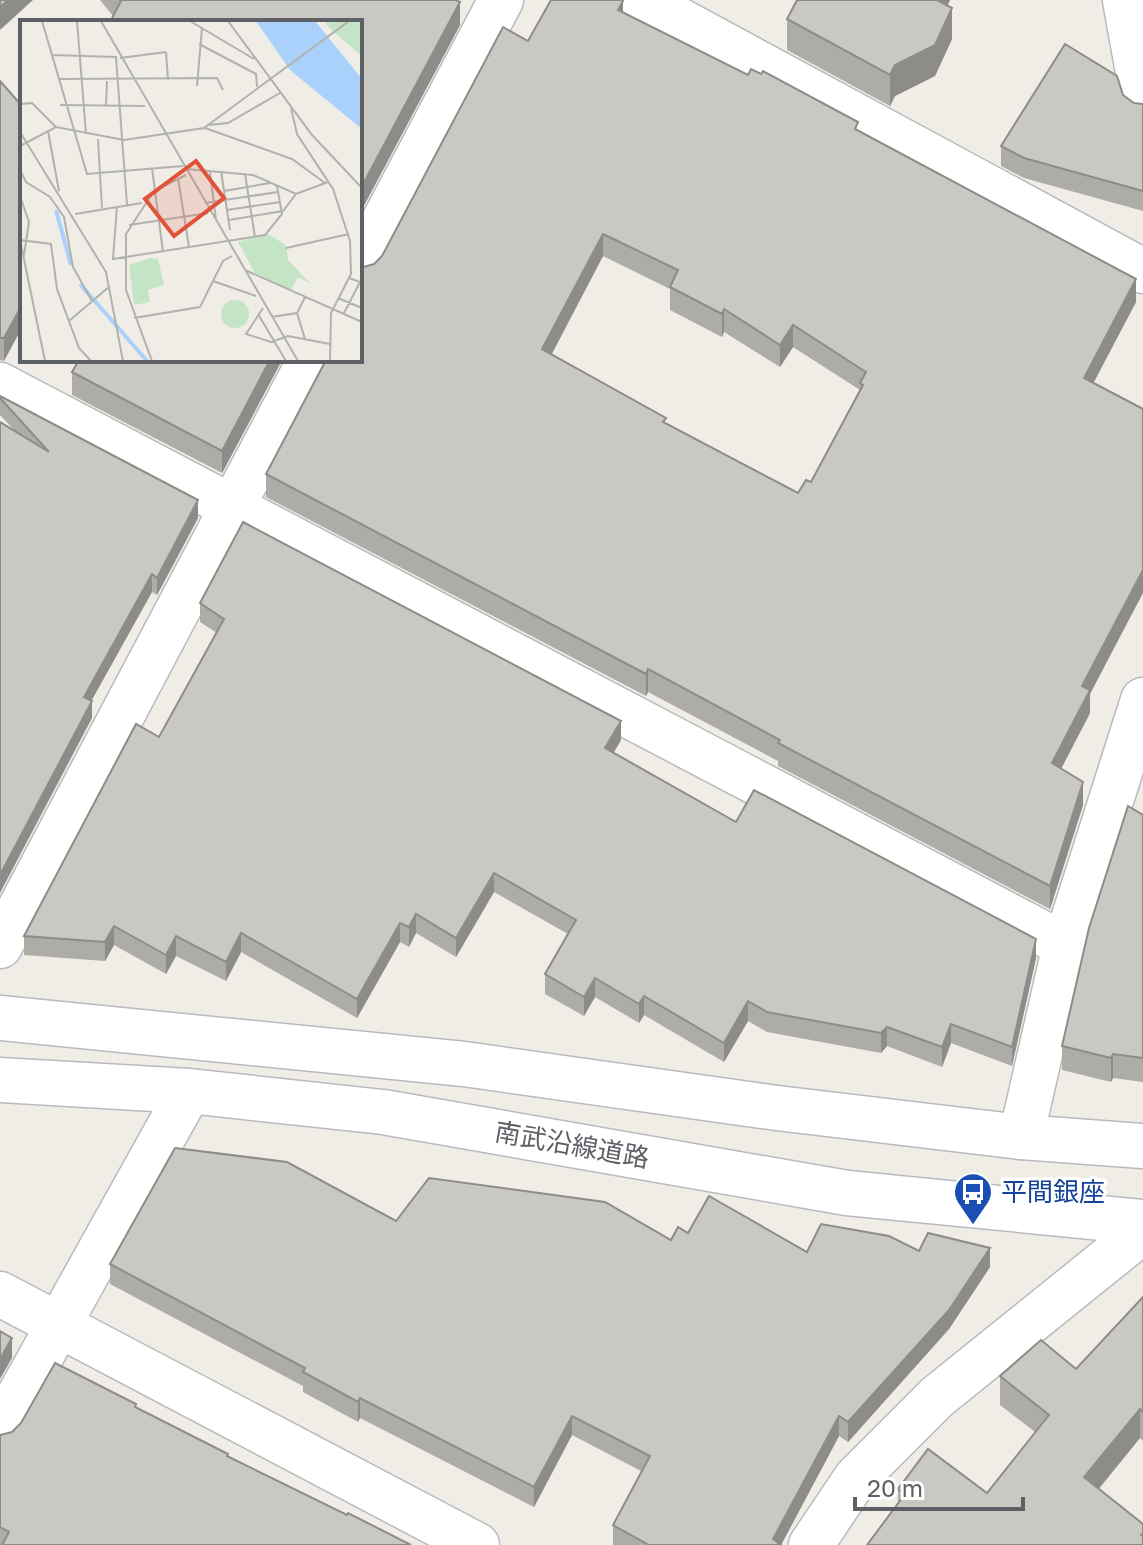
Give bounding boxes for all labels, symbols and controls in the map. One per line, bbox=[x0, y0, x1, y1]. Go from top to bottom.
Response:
inset map bbox=[20, 20, 362, 362]
street label: 南武沿線道路 bbox=[493, 1116, 652, 1173]
bus stop icon: 平間銀座 bbox=[952, 1171, 994, 1226]
place label: 平間銀座 bbox=[1001, 1176, 1105, 1207]
scale bar bbox=[855, 1461, 1023, 1511]
text: 20 m bbox=[867, 1473, 923, 1502]

